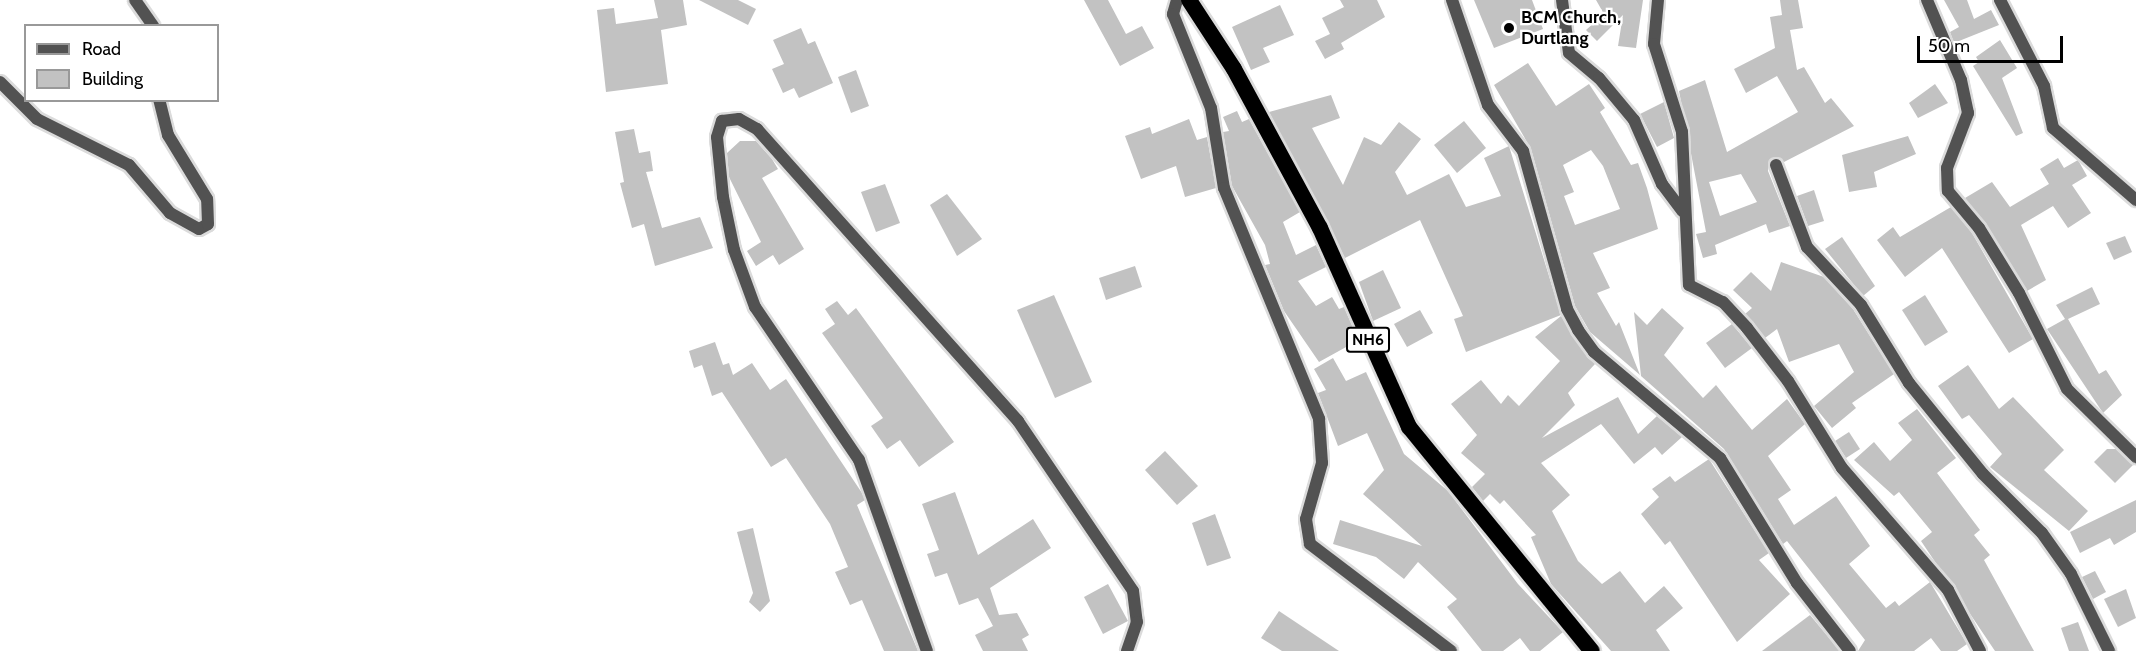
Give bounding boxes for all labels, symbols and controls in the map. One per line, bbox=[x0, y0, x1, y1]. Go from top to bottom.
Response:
place label: BCM Church, Durtlang bbox=[1521, 7, 1621, 50]
marker: BCM Church, Durtlang bbox=[1502, 21, 1516, 35]
legend bbox=[24, 24, 219, 102]
scale bar bbox=[1920, 24, 2066, 62]
text: 50 m bbox=[1928, 35, 1970, 57]
text: Road bbox=[82, 38, 121, 60]
text: Building bbox=[82, 68, 143, 90]
road number: NH6 bbox=[1346, 327, 1390, 353]

